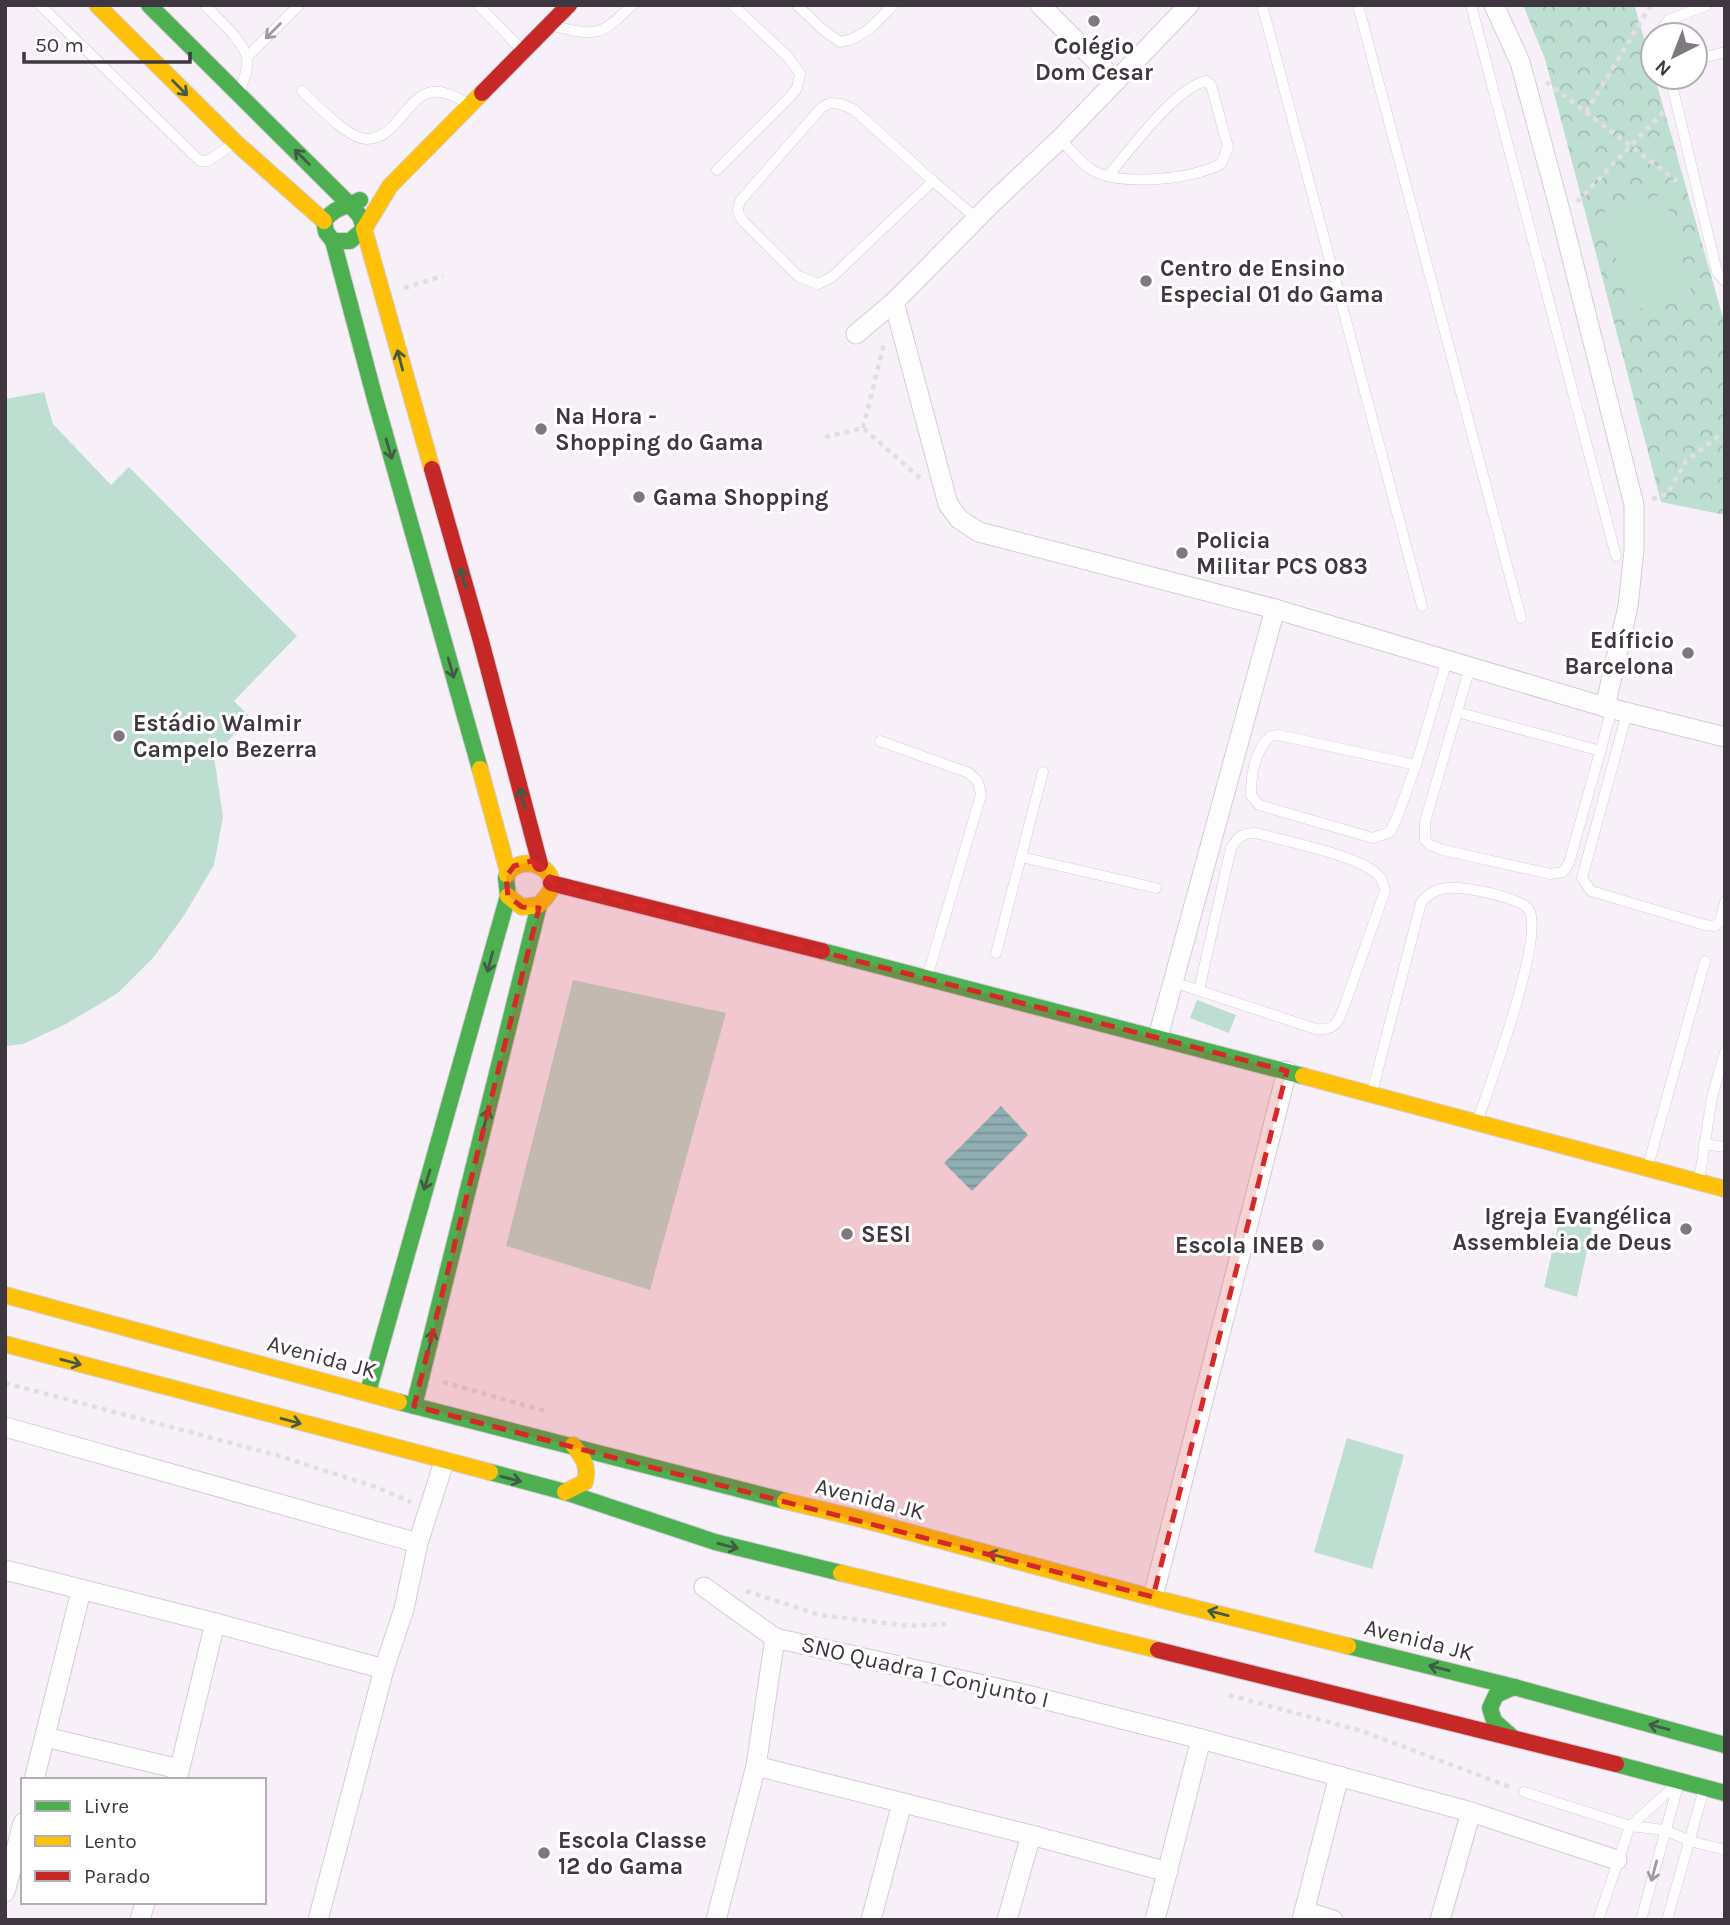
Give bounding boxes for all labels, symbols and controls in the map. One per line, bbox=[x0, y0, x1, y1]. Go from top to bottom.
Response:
marker: Colégio Dom Cesar bbox=[1086, 13, 1102, 29]
scale bar bbox=[24, 21, 191, 65]
north arrow bbox=[1639, 21, 1709, 91]
one-way arrow bbox=[265, 22, 282, 39]
text: 50 m bbox=[35, 33, 84, 57]
place label: Colégio Dom Cesar bbox=[1035, 33, 1153, 86]
text: N bbox=[1651, 55, 1676, 81]
one-way arrow bbox=[172, 79, 189, 96]
one-way arrow bbox=[294, 148, 311, 165]
place label: Centro de Ensino Especial 01 do Gama bbox=[1160, 255, 1384, 308]
marker: Centro de Ensino Especial 01 do Gama bbox=[1138, 273, 1154, 289]
one-way arrow bbox=[393, 349, 406, 371]
place label: Na Hora - Shopping do Gama bbox=[555, 403, 763, 456]
marker: Na Hora - Shopping do Gama bbox=[533, 421, 549, 437]
one-way arrow bbox=[383, 438, 396, 460]
place label: Gama Shopping bbox=[653, 484, 828, 511]
marker: Gama Shopping bbox=[631, 489, 647, 505]
place label: Policia Militar PCS 083 bbox=[1196, 527, 1368, 580]
marker: Policia Militar PCS 083 bbox=[1174, 545, 1190, 561]
one-way arrow bbox=[456, 568, 469, 590]
place label: Edíficio Barcelona bbox=[1564, 627, 1674, 680]
marker: Edíficio Barcelona bbox=[1680, 645, 1696, 661]
one-way arrow bbox=[446, 657, 459, 679]
place label: Estádio Walmir Campelo Bezerra bbox=[133, 710, 317, 763]
marker: Estádio Walmir Campelo Bezerra bbox=[111, 728, 127, 744]
one-way arrow bbox=[515, 787, 528, 810]
one-way arrow bbox=[483, 950, 496, 972]
one-way arrow bbox=[480, 1109, 493, 1131]
one-way arrow bbox=[420, 1169, 433, 1191]
place label: Igreja Evangélica Assembleia de Deus bbox=[1453, 1203, 1672, 1256]
place label: SESI bbox=[861, 1221, 911, 1248]
marker: Igreja Evangélica Assembleia de Deus bbox=[1678, 1221, 1694, 1237]
marker: SESI bbox=[839, 1226, 855, 1242]
place label: Escola INEB bbox=[1175, 1232, 1304, 1259]
marker: Escola INEB bbox=[1310, 1237, 1326, 1253]
street label: Avenida JK bbox=[264, 1329, 380, 1385]
one-way arrow bbox=[425, 1329, 438, 1352]
one-way arrow bbox=[59, 1356, 82, 1369]
one-way arrow bbox=[279, 1415, 302, 1428]
street label: Avenida JK bbox=[812, 1472, 928, 1526]
one-way arrow bbox=[499, 1473, 522, 1486]
one-way arrow bbox=[716, 1539, 739, 1553]
one-way arrow bbox=[987, 1549, 1010, 1562]
one-way arrow bbox=[1207, 1606, 1230, 1620]
street label: Avenida JK bbox=[1361, 1613, 1477, 1667]
street label: SNO Quadra 1 Conjunto I bbox=[799, 1630, 1051, 1714]
one-way arrow bbox=[1428, 1661, 1451, 1674]
one-way arrow bbox=[1648, 1720, 1671, 1733]
legend bbox=[21, 1778, 266, 1904]
text: Livre bbox=[84, 1794, 129, 1818]
place label: Escola Classe 12 do Gama bbox=[558, 1827, 707, 1880]
text: Lento bbox=[84, 1829, 137, 1853]
marker: Escola Classe 12 do Gama bbox=[536, 1845, 552, 1861]
one-way arrow bbox=[1647, 1860, 1660, 1882]
text: Parado bbox=[84, 1864, 150, 1888]

